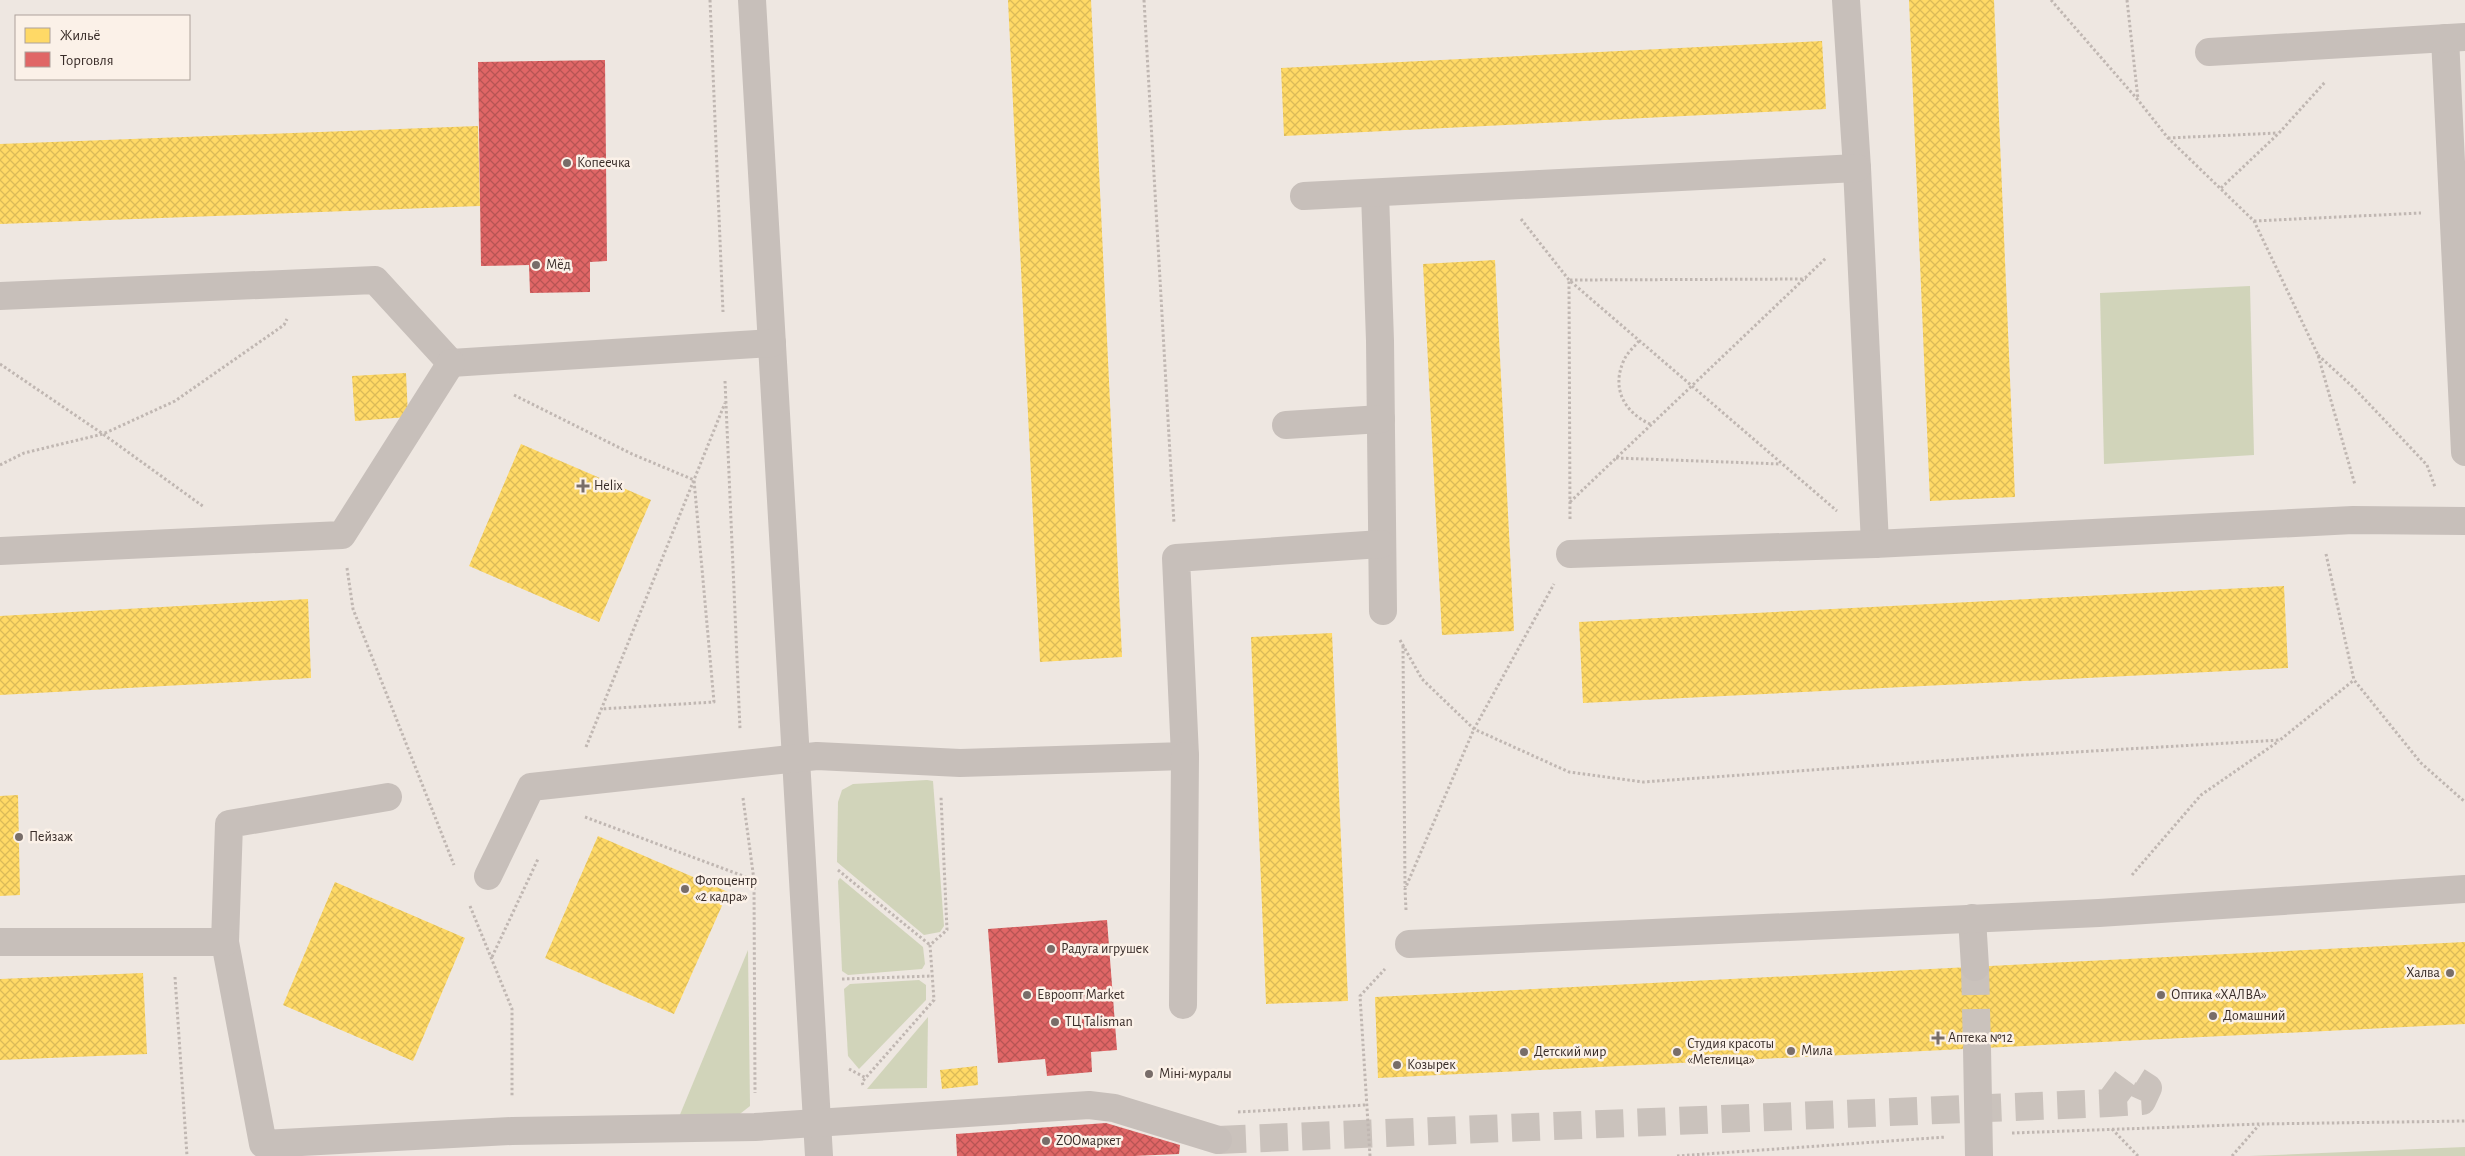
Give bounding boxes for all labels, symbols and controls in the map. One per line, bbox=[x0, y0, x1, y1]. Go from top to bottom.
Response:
legend bbox=[15, 15, 190, 80]
text: Жильё bbox=[60, 28, 100, 43]
text: Торговля bbox=[60, 53, 114, 68]
place label: Копеечка bbox=[577, 156, 631, 170]
marker: Копеечка bbox=[561, 157, 573, 169]
place label: Мёд bbox=[546, 258, 571, 272]
marker: Мёд bbox=[530, 259, 542, 271]
marker: Helix bbox=[576, 479, 590, 493]
place label: Helix bbox=[594, 479, 623, 493]
place label: Пейзаж bbox=[29, 830, 73, 844]
marker: Пейзаж bbox=[13, 831, 25, 843]
place label: Фотоцентр «2 кадра» bbox=[695, 874, 757, 904]
marker: Фотоцентр «2 кадра» bbox=[679, 883, 691, 895]
place label: Радуга игрушек bbox=[1061, 942, 1149, 956]
marker: Радуга игрушек bbox=[1045, 943, 1057, 955]
place label: Халва bbox=[2406, 966, 2441, 980]
marker: Халва bbox=[2444, 967, 2456, 979]
place label: Евроопт Market bbox=[1037, 988, 1125, 1002]
place label: Оптика «ХАЛВА» bbox=[2171, 988, 2267, 1002]
marker: Евроопт Market bbox=[1021, 989, 1033, 1001]
marker: Оптика «ХАЛВА» bbox=[2155, 989, 2167, 1001]
place label: Домашний bbox=[2223, 1009, 2285, 1023]
marker: Домашний bbox=[2207, 1010, 2219, 1022]
place label: ТЦ Talisman bbox=[1065, 1015, 1133, 1029]
marker: ТЦ Talisman bbox=[1049, 1016, 1061, 1028]
place label: Аптека №12 bbox=[1948, 1031, 2013, 1045]
marker: Аптека №12 bbox=[1932, 1032, 1944, 1044]
place label: Студия красоты «Метелица» bbox=[1687, 1037, 1774, 1067]
place label: Мила bbox=[1801, 1044, 1833, 1058]
place label: Детский мир bbox=[1534, 1045, 1606, 1059]
marker: Мила bbox=[1785, 1045, 1797, 1057]
marker: Детский мир bbox=[1518, 1046, 1530, 1058]
marker: Студия красоты «Метелица» bbox=[1671, 1046, 1683, 1058]
place label: Козырек bbox=[1407, 1058, 1456, 1072]
marker: Козырек bbox=[1391, 1059, 1403, 1071]
place label: Міні-муралы bbox=[1159, 1067, 1232, 1081]
marker: Міні-муралы bbox=[1143, 1068, 1155, 1080]
place label: ZOOмаркет bbox=[1056, 1134, 1122, 1148]
marker: ZOOмаркет bbox=[1040, 1135, 1052, 1147]

